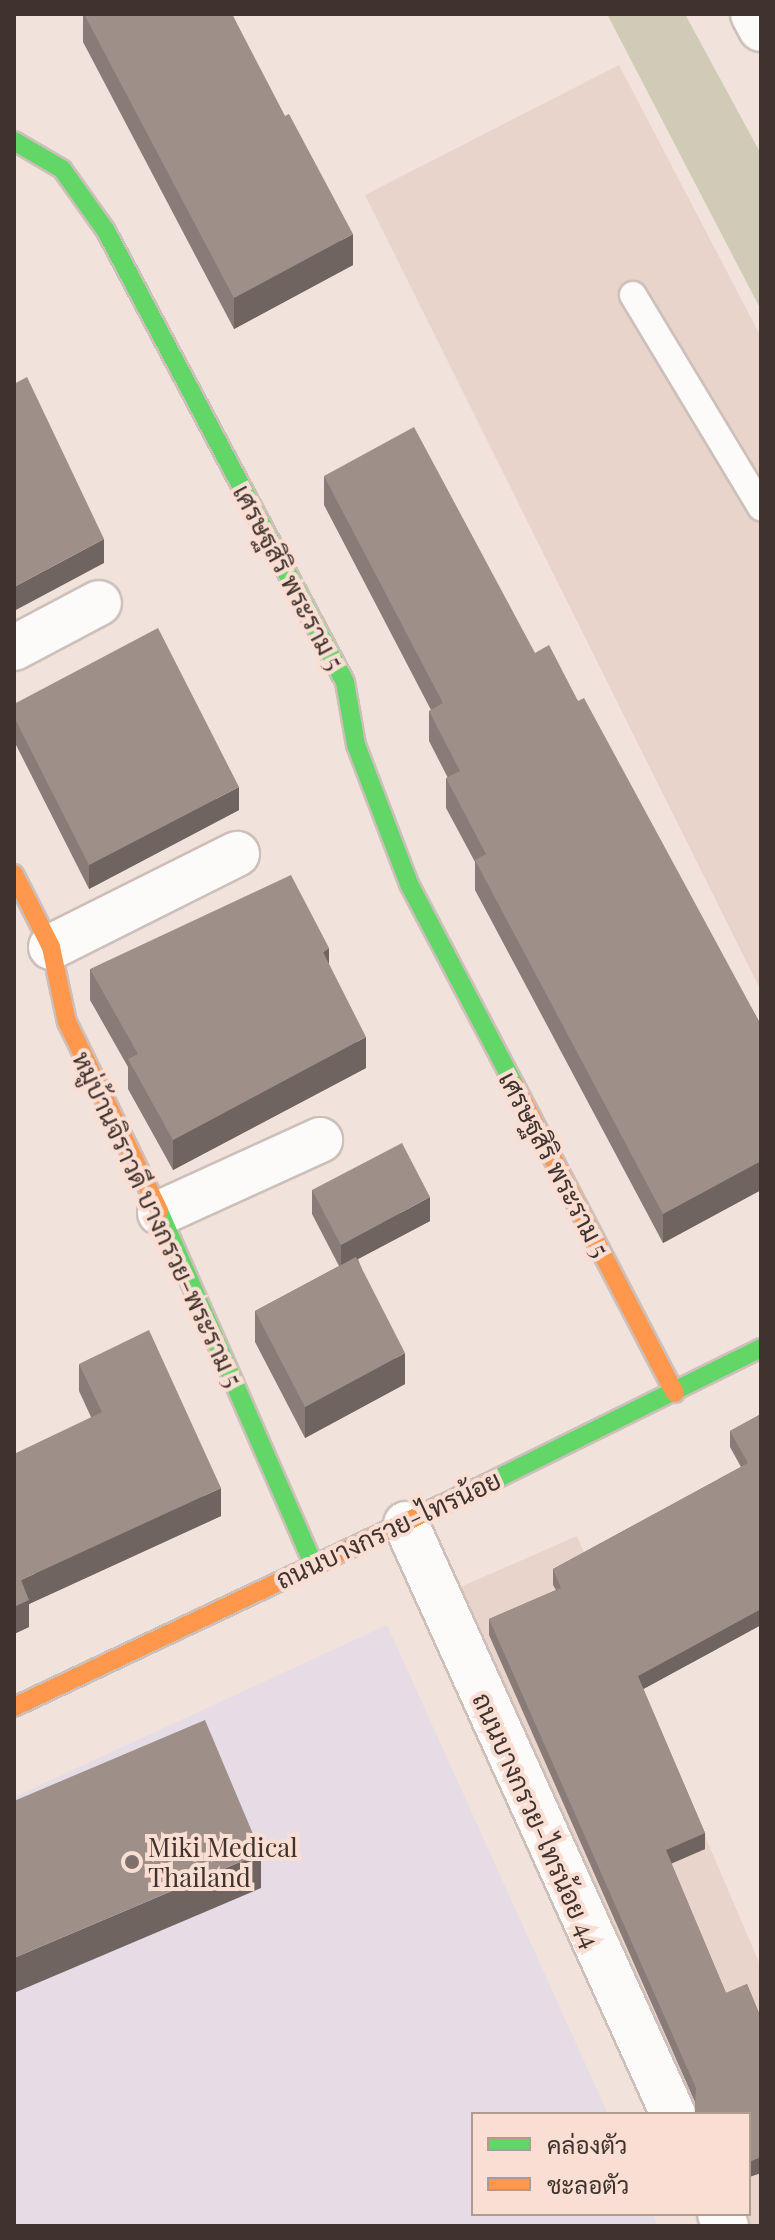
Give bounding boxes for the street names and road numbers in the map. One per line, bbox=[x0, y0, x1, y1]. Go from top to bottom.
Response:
street label: เศรษฐสิริ พระราม 5 bbox=[227, 479, 351, 675]
street label: หมู่บ้านจิราวดี บางกรวย-พระราม 5 bbox=[66, 1046, 250, 1392]
street label: เศรษฐสิริ พระราม 5 bbox=[493, 1066, 617, 1262]
street label: ถนนบางกรวย-ไทรน้อย bbox=[271, 1463, 505, 1595]
street label: ถนนบางกรวย-ไทรน้อย 44 bbox=[466, 1687, 608, 1953]

